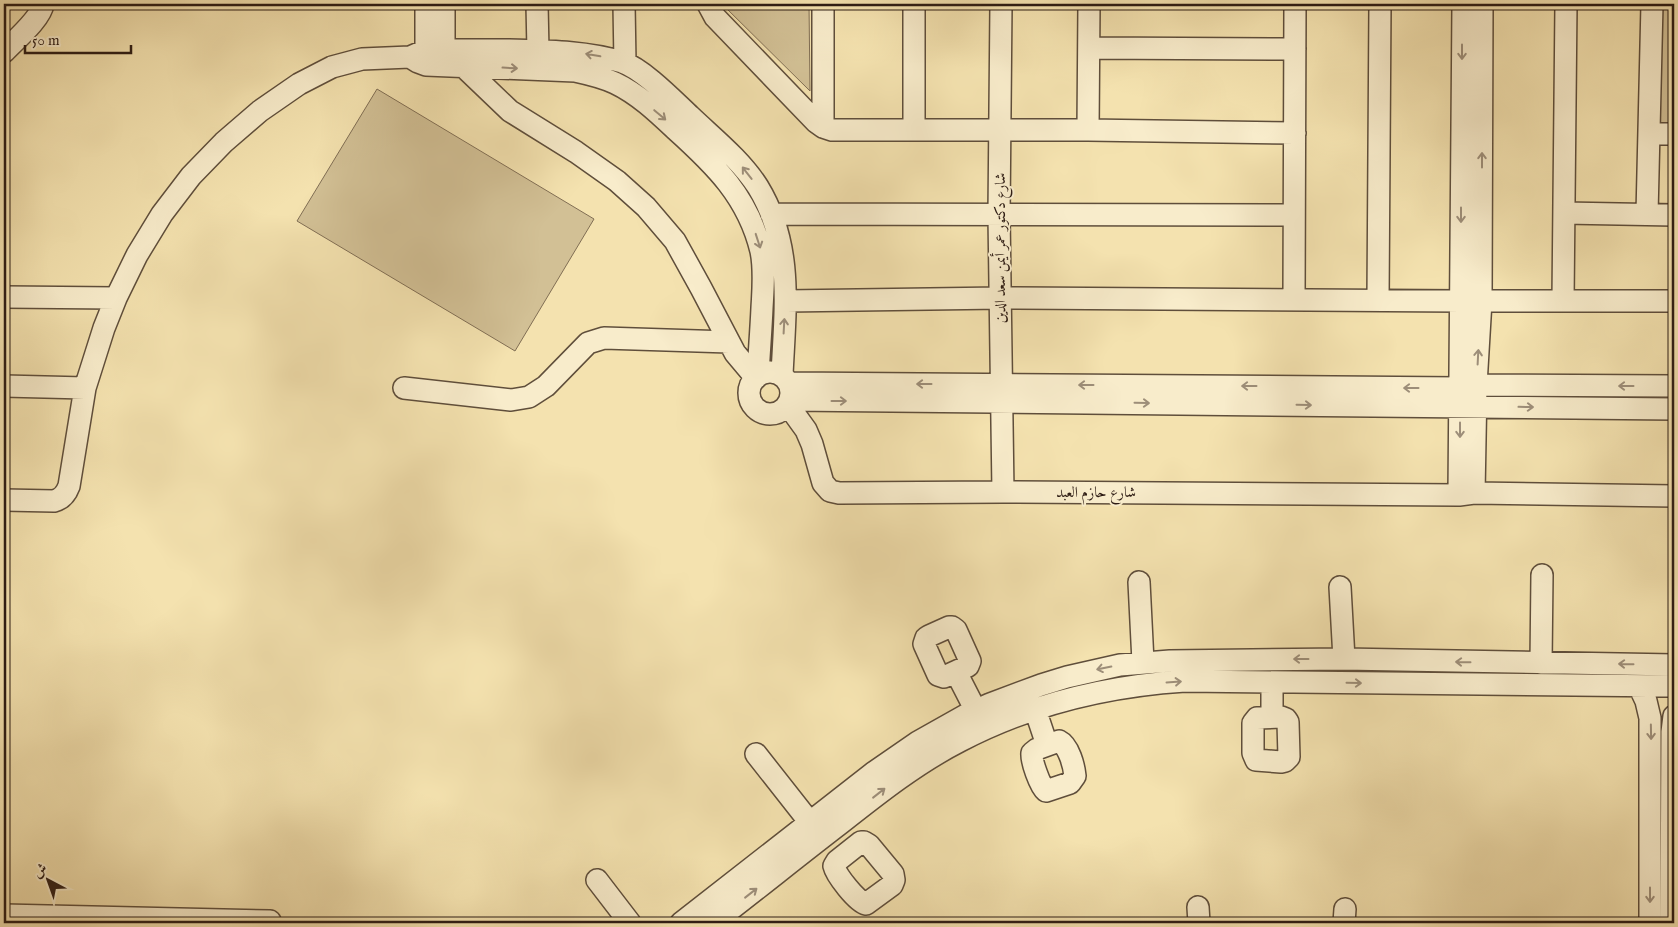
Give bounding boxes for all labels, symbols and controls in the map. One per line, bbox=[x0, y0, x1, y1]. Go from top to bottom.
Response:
scale bar bbox=[25, 22, 131, 54]
text: 50 m bbox=[32, 31, 60, 50]
one-way arrow bbox=[1458, 44, 1467, 60]
one-way arrow bbox=[586, 50, 602, 60]
one-way arrow bbox=[501, 63, 517, 73]
one-way arrow bbox=[653, 109, 666, 120]
one-way arrow bbox=[1477, 152, 1487, 168]
one-way arrow bbox=[741, 167, 752, 180]
street label: شارع دكتور عمر أيمن سعد الدين bbox=[989, 173, 1013, 323]
one-way arrow bbox=[1456, 206, 1466, 223]
one-way arrow bbox=[753, 233, 763, 249]
one-way arrow bbox=[780, 319, 789, 335]
one-way arrow bbox=[1473, 349, 1482, 365]
one-way arrow bbox=[916, 379, 932, 389]
one-way arrow bbox=[1078, 380, 1094, 390]
one-way arrow bbox=[1618, 381, 1634, 391]
one-way arrow bbox=[1241, 382, 1257, 391]
one-way arrow bbox=[1403, 383, 1420, 393]
one-way arrow bbox=[830, 396, 847, 406]
one-way arrow bbox=[1133, 398, 1149, 408]
one-way arrow bbox=[1296, 400, 1312, 410]
one-way arrow bbox=[1518, 402, 1534, 412]
one-way arrow bbox=[1455, 422, 1465, 438]
street label: شارع حازم العبد bbox=[1056, 483, 1136, 505]
one-way arrow bbox=[1293, 654, 1309, 664]
one-way arrow bbox=[1455, 657, 1472, 667]
one-way arrow bbox=[1618, 659, 1634, 669]
one-way arrow bbox=[1096, 664, 1112, 674]
one-way arrow bbox=[1166, 677, 1182, 686]
one-way arrow bbox=[1345, 678, 1361, 687]
one-way arrow bbox=[1646, 724, 1655, 740]
one-way arrow bbox=[872, 788, 885, 799]
north arrow bbox=[22, 854, 72, 904]
text: ش bbox=[29, 860, 51, 882]
one-way arrow bbox=[1645, 886, 1655, 903]
one-way arrow bbox=[744, 888, 757, 899]

